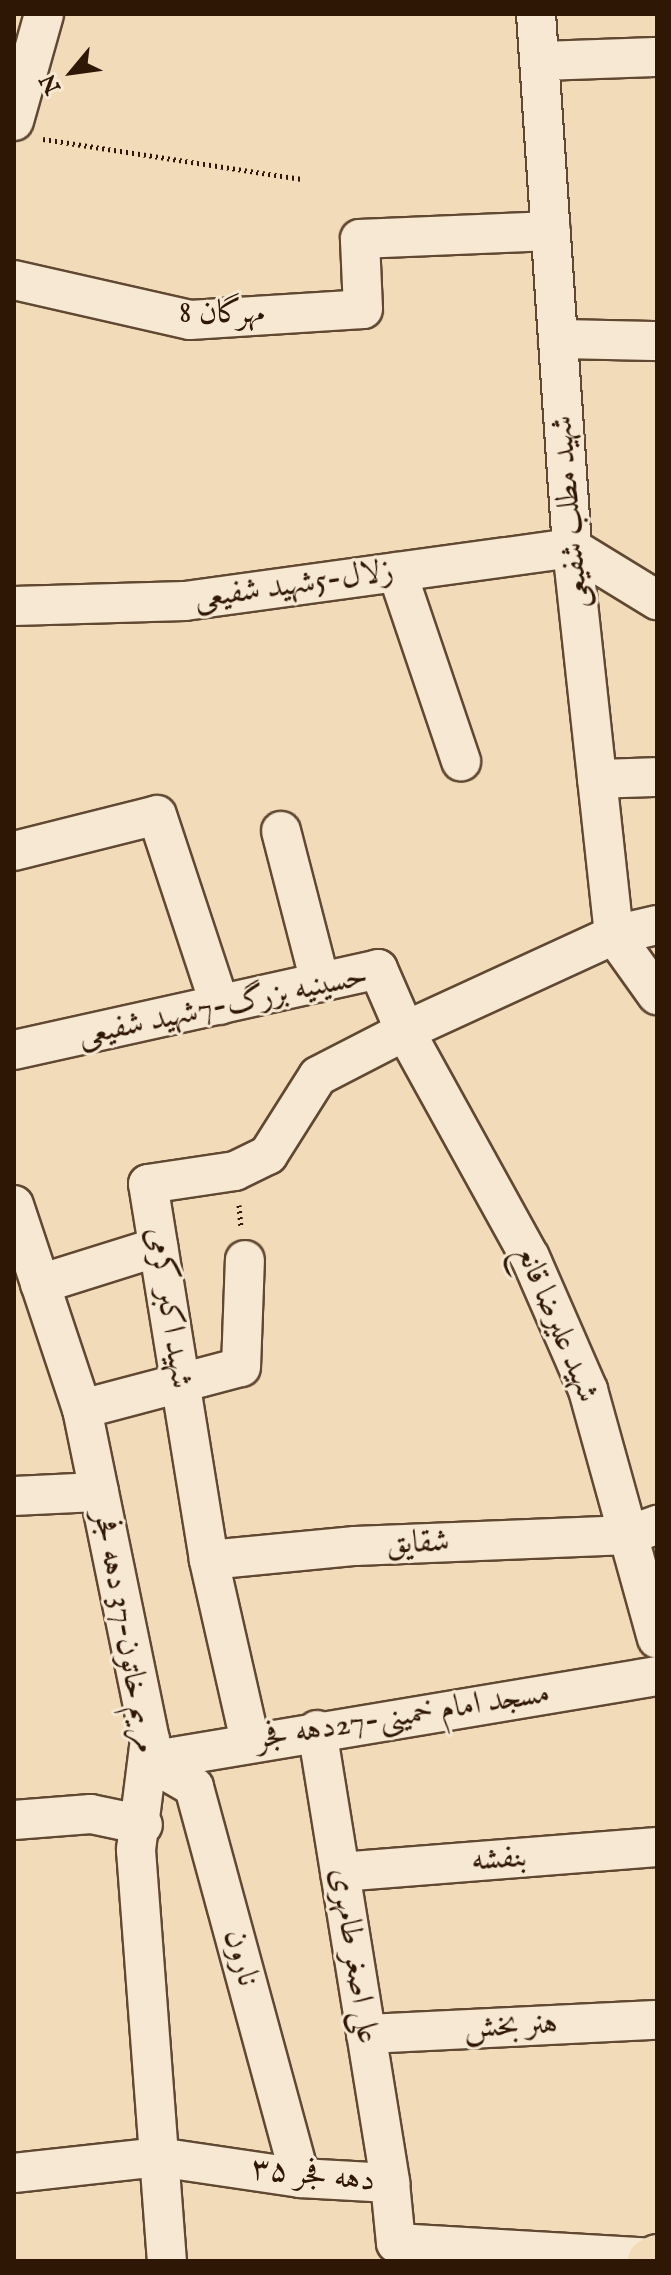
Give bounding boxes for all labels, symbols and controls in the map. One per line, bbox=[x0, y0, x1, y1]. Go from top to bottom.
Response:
north arrow bbox=[32, 32, 112, 112]
text: N bbox=[34, 69, 68, 99]
street label: مهرگان 8 bbox=[179, 295, 265, 333]
street label: شهید مطلب شفیعی bbox=[543, 414, 599, 610]
street label: زلال-5شهید شفیعی bbox=[192, 553, 396, 619]
street label: حسینیه بزرگ-7شهید شفیعی bbox=[75, 958, 371, 1056]
street label: شهید اکبر کرمی bbox=[136, 1225, 200, 1391]
street label: شهید علیرضا قانع bbox=[506, 1240, 606, 1408]
street label: مریم خاتون-37 دهه فجر bbox=[84, 1508, 164, 1756]
street label: شقایق bbox=[386, 1524, 450, 1564]
street label: مسجد امام خمینی-27دهه فجر bbox=[253, 1675, 553, 1759]
street label: بنفشه bbox=[470, 1839, 528, 1881]
street label: علی اصغر طامهری bbox=[320, 1865, 386, 2047]
street label: نارون bbox=[214, 1925, 266, 1991]
street label: هنر بخش bbox=[463, 2005, 559, 2049]
street label: دهه فجر ۳۵ bbox=[249, 2150, 377, 2202]

